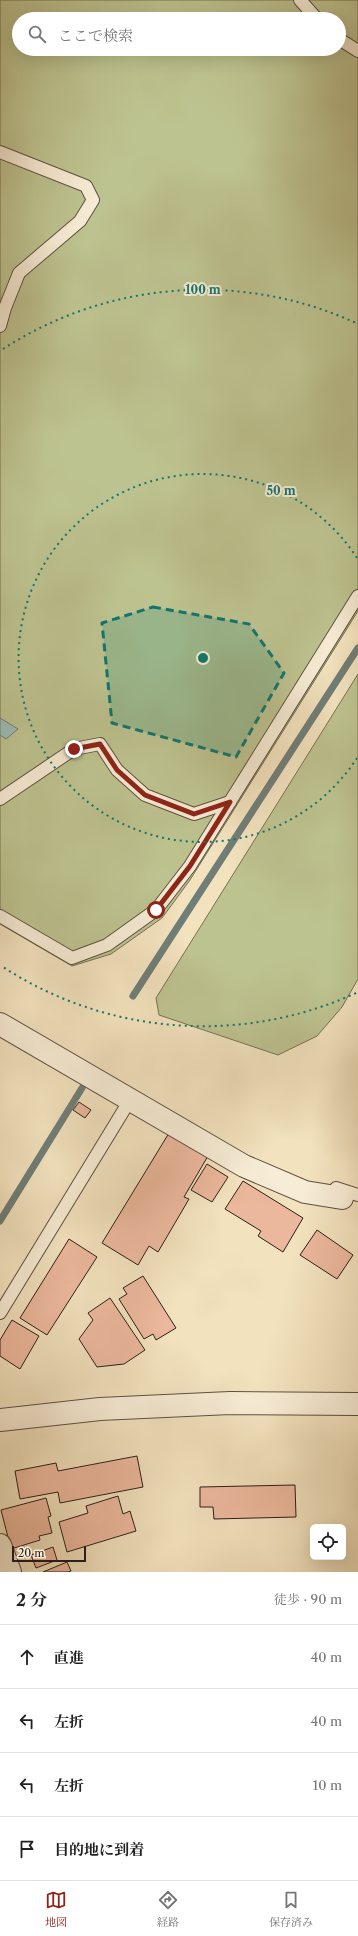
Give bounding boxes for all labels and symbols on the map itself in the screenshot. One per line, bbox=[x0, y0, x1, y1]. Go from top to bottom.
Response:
text: 100 m bbox=[185, 282, 221, 297]
text: 50 m bbox=[266, 483, 296, 498]
centre of rings bbox=[196, 651, 210, 665]
route end bbox=[65, 740, 83, 758]
route start bbox=[147, 901, 165, 919]
scale bar bbox=[12, 1544, 86, 1563]

